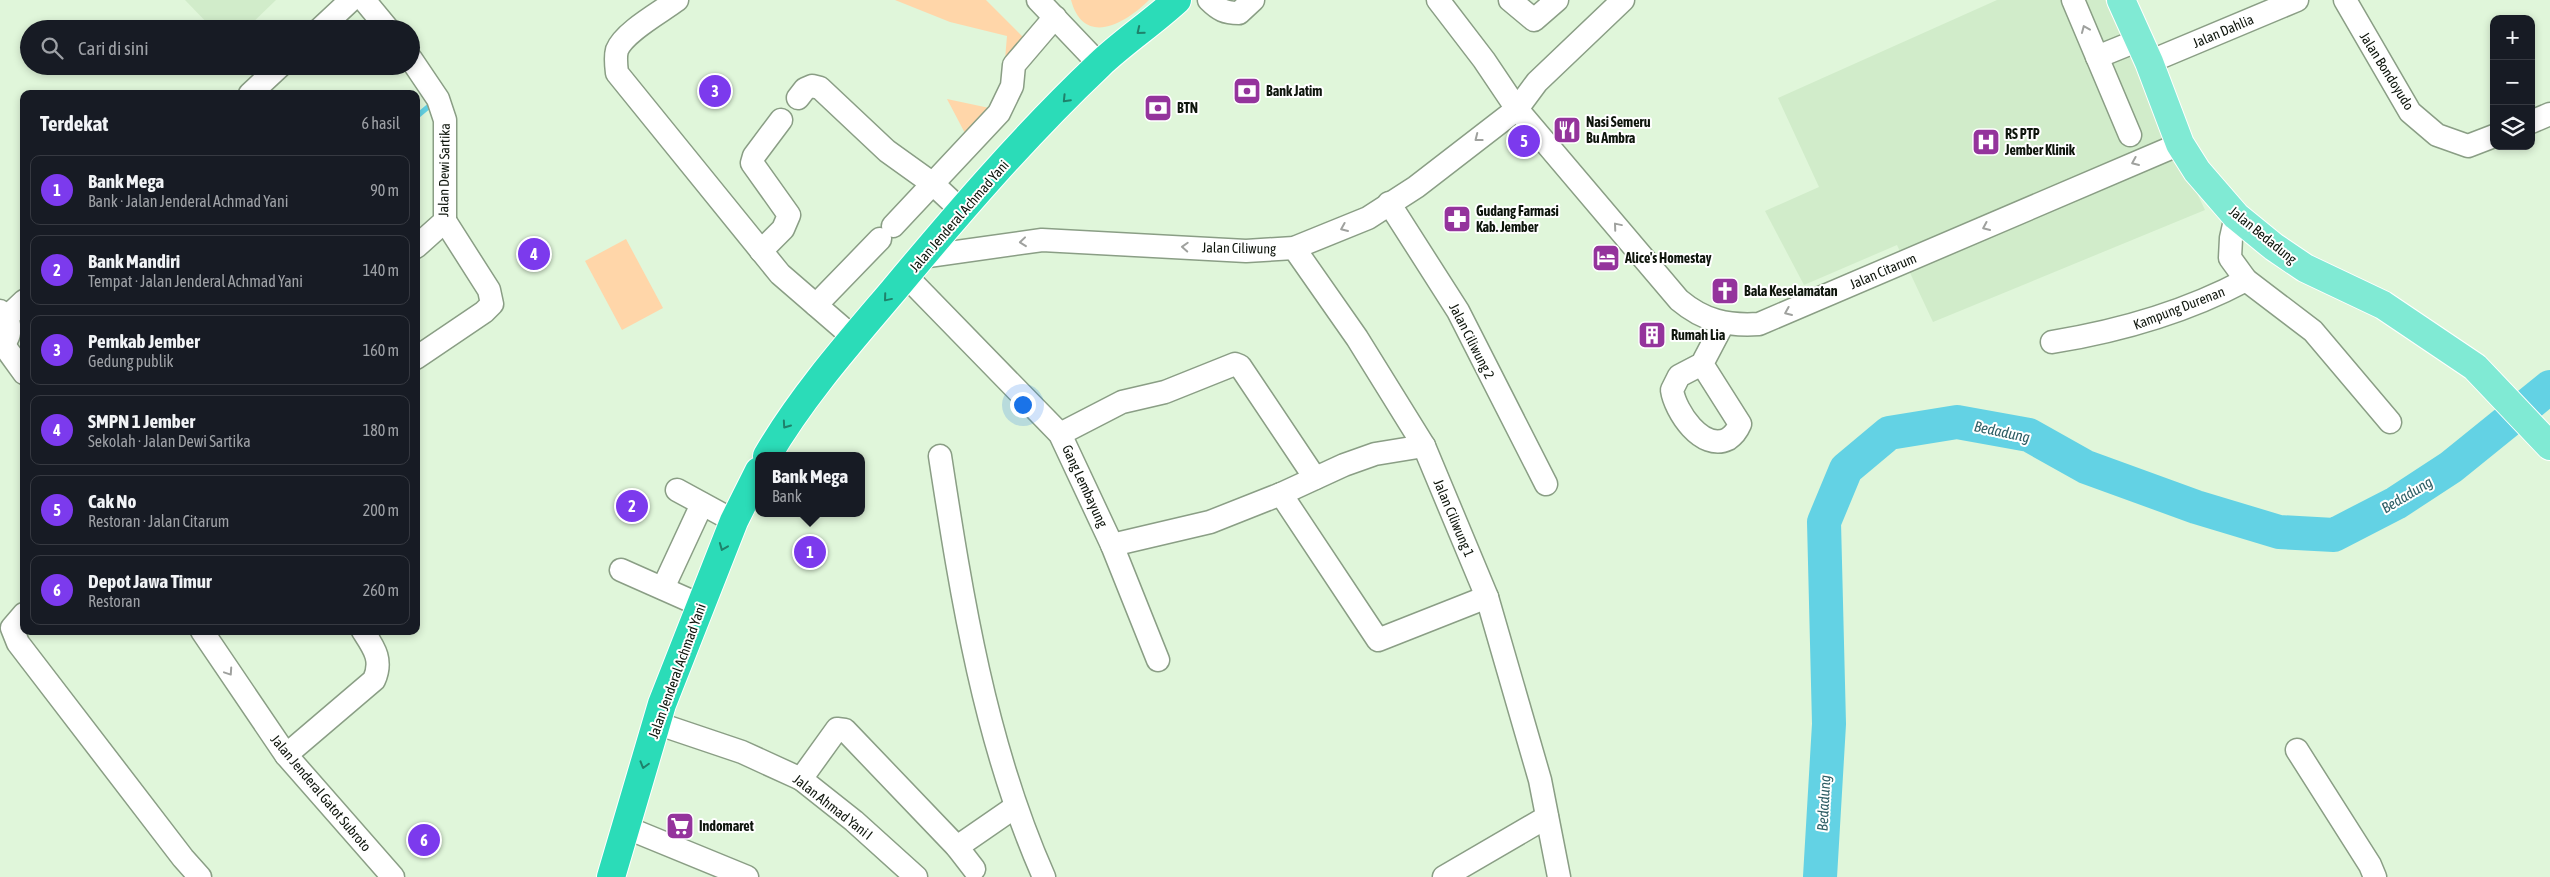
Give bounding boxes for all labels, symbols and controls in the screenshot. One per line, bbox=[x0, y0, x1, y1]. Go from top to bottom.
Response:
street label: Jalan Dahlia bbox=[2190, 11, 2256, 51]
map controls bbox=[2490, 15, 2535, 150]
button: + bbox=[2490, 15, 2535, 60]
search box bbox=[20, 20, 420, 75]
one-way arrow bbox=[2081, 25, 2092, 34]
one-way arrow bbox=[1137, 26, 1146, 34]
street label: Jalan Bondoyudo bbox=[2357, 29, 2417, 113]
icon: search bbox=[38, 34, 66, 62]
text: Cari di sini bbox=[78, 37, 149, 59]
button: − bbox=[2490, 60, 2535, 105]
pin: 3 bbox=[699, 72, 731, 110]
bank icon: Bank Jatim bbox=[1232, 76, 1262, 106]
place label: Bank Jatim bbox=[1266, 83, 1322, 99]
one-way arrow bbox=[1063, 93, 1072, 102]
bank icon: BTN bbox=[1143, 93, 1173, 123]
place label: BTN bbox=[1177, 100, 1198, 116]
button: layers bbox=[2490, 105, 2535, 150]
text: Terdekat bbox=[40, 111, 108, 135]
text: 6 hasil bbox=[362, 114, 400, 132]
place label: Nasi Semeru Bu Ambra bbox=[1586, 114, 1651, 146]
restaurant icon: Nasi Semeru Bu Ambra bbox=[1552, 115, 1582, 145]
pin: 5 bbox=[1508, 122, 1540, 160]
street label: Jalan Dewi Sartika bbox=[435, 123, 453, 217]
place label: RS PTP Jember Klinik bbox=[2004, 126, 2076, 158]
hospital icon: RS PTP Jember Klinik bbox=[1971, 127, 2001, 157]
one-way arrow bbox=[1475, 133, 1484, 142]
one-way arrow bbox=[2131, 156, 2140, 167]
street label: Jalan Jenderal Achmad Yani bbox=[906, 157, 1012, 275]
text: Bank Mega bbox=[88, 170, 164, 192]
text: 1 bbox=[53, 181, 61, 199]
text: 90 m bbox=[370, 181, 399, 199]
text: Bank · Jalan Jenderal Achmad Yani bbox=[88, 192, 288, 210]
place label: Gudang Farmasi Kab. Jember bbox=[1476, 203, 1559, 235]
street label: Jalan Bedadung bbox=[2226, 203, 2300, 267]
pharmacy icon: Gudang Farmasi Kab. Jember bbox=[1442, 204, 1472, 234]
one-way arrow bbox=[1982, 221, 1991, 232]
one-way arrow bbox=[1340, 222, 1348, 232]
one-way arrow bbox=[1613, 223, 1622, 232]
pin: 4 bbox=[518, 235, 550, 273]
one-way arrow bbox=[1019, 236, 1027, 247]
street label: Jalan Ciliwung bbox=[1202, 239, 1276, 257]
one-way arrow bbox=[1181, 241, 1189, 252]
hotel icon: Alice's Homestay bbox=[1591, 243, 1621, 273]
text: Bank Mandiri bbox=[88, 250, 180, 272]
place label: Alice's Homestay bbox=[1624, 250, 1712, 266]
street label: Jalan Citarum bbox=[1847, 250, 1919, 292]
text: 2 bbox=[53, 261, 61, 279]
text: 140 m bbox=[363, 261, 399, 279]
text: Tempat · Jalan Jenderal Achmad Yani bbox=[88, 272, 303, 290]
church icon: Bala Keselamatan bbox=[1710, 276, 1740, 306]
place label: Bala Keselamatan bbox=[1744, 283, 1838, 299]
street label: Kampung Durenan bbox=[2131, 283, 2227, 333]
one-way arrow bbox=[884, 292, 893, 301]
street label: Jalan Ciliwung 2 bbox=[1446, 300, 1498, 382]
one-way arrow bbox=[1784, 306, 1793, 316]
building icon: Rumah Lia bbox=[1637, 320, 1667, 350]
place label: Rumah Lia bbox=[1671, 327, 1726, 343]
text: Pemkab Jember bbox=[88, 330, 200, 352]
text: 3 bbox=[53, 341, 61, 359]
text: 160 m bbox=[363, 341, 399, 359]
text: Gedung publik bbox=[88, 352, 174, 370]
your location bbox=[1010, 392, 1036, 418]
text: SMPN 1 Jember bbox=[88, 410, 195, 432]
water label: Bedadung bbox=[1973, 417, 2031, 446]
one-way arrow bbox=[783, 419, 792, 429]
text: 4 bbox=[53, 421, 61, 439]
text: 180 m bbox=[363, 421, 399, 439]
text: Sekolah · Jalan Dewi Sartika bbox=[88, 432, 251, 450]
street label: Gang Lembayung bbox=[1059, 442, 1111, 530]
popup bbox=[755, 452, 865, 517]
text: Bank Mega bbox=[772, 465, 848, 487]
water label: Bedadung bbox=[2378, 473, 2435, 516]
street label: Jalan Ciliwung 1 bbox=[1430, 477, 1478, 559]
pin: 2 bbox=[616, 487, 648, 525]
text: Bank bbox=[772, 487, 802, 505]
text: Cak No bbox=[88, 490, 137, 512]
text: 5 bbox=[53, 501, 61, 519]
text: 200 m bbox=[363, 501, 399, 519]
text: Restoran · Jalan Citarum bbox=[88, 512, 229, 530]
pin: 1 bbox=[794, 533, 826, 571]
one-way arrow bbox=[719, 542, 729, 551]
text: Depot Jawa Timur bbox=[88, 570, 212, 592]
text: 6 bbox=[53, 581, 61, 599]
text: 260 m bbox=[363, 581, 399, 599]
text: Restoran bbox=[88, 592, 140, 610]
street label: Jalan Jenderal Achmad Yani bbox=[645, 601, 709, 741]
one-way arrow bbox=[223, 666, 232, 675]
street label: Jalan Jenderal Gatot Subroto bbox=[268, 731, 374, 855]
one-way arrow bbox=[639, 760, 649, 769]
street label: Jalan Ahmad Yani I bbox=[790, 771, 876, 843]
water label: Bedadung bbox=[1814, 774, 1833, 832]
supermarket icon: Indomaret bbox=[665, 811, 695, 841]
place label: Indomaret bbox=[699, 818, 754, 834]
pin: 6 bbox=[408, 821, 440, 859]

